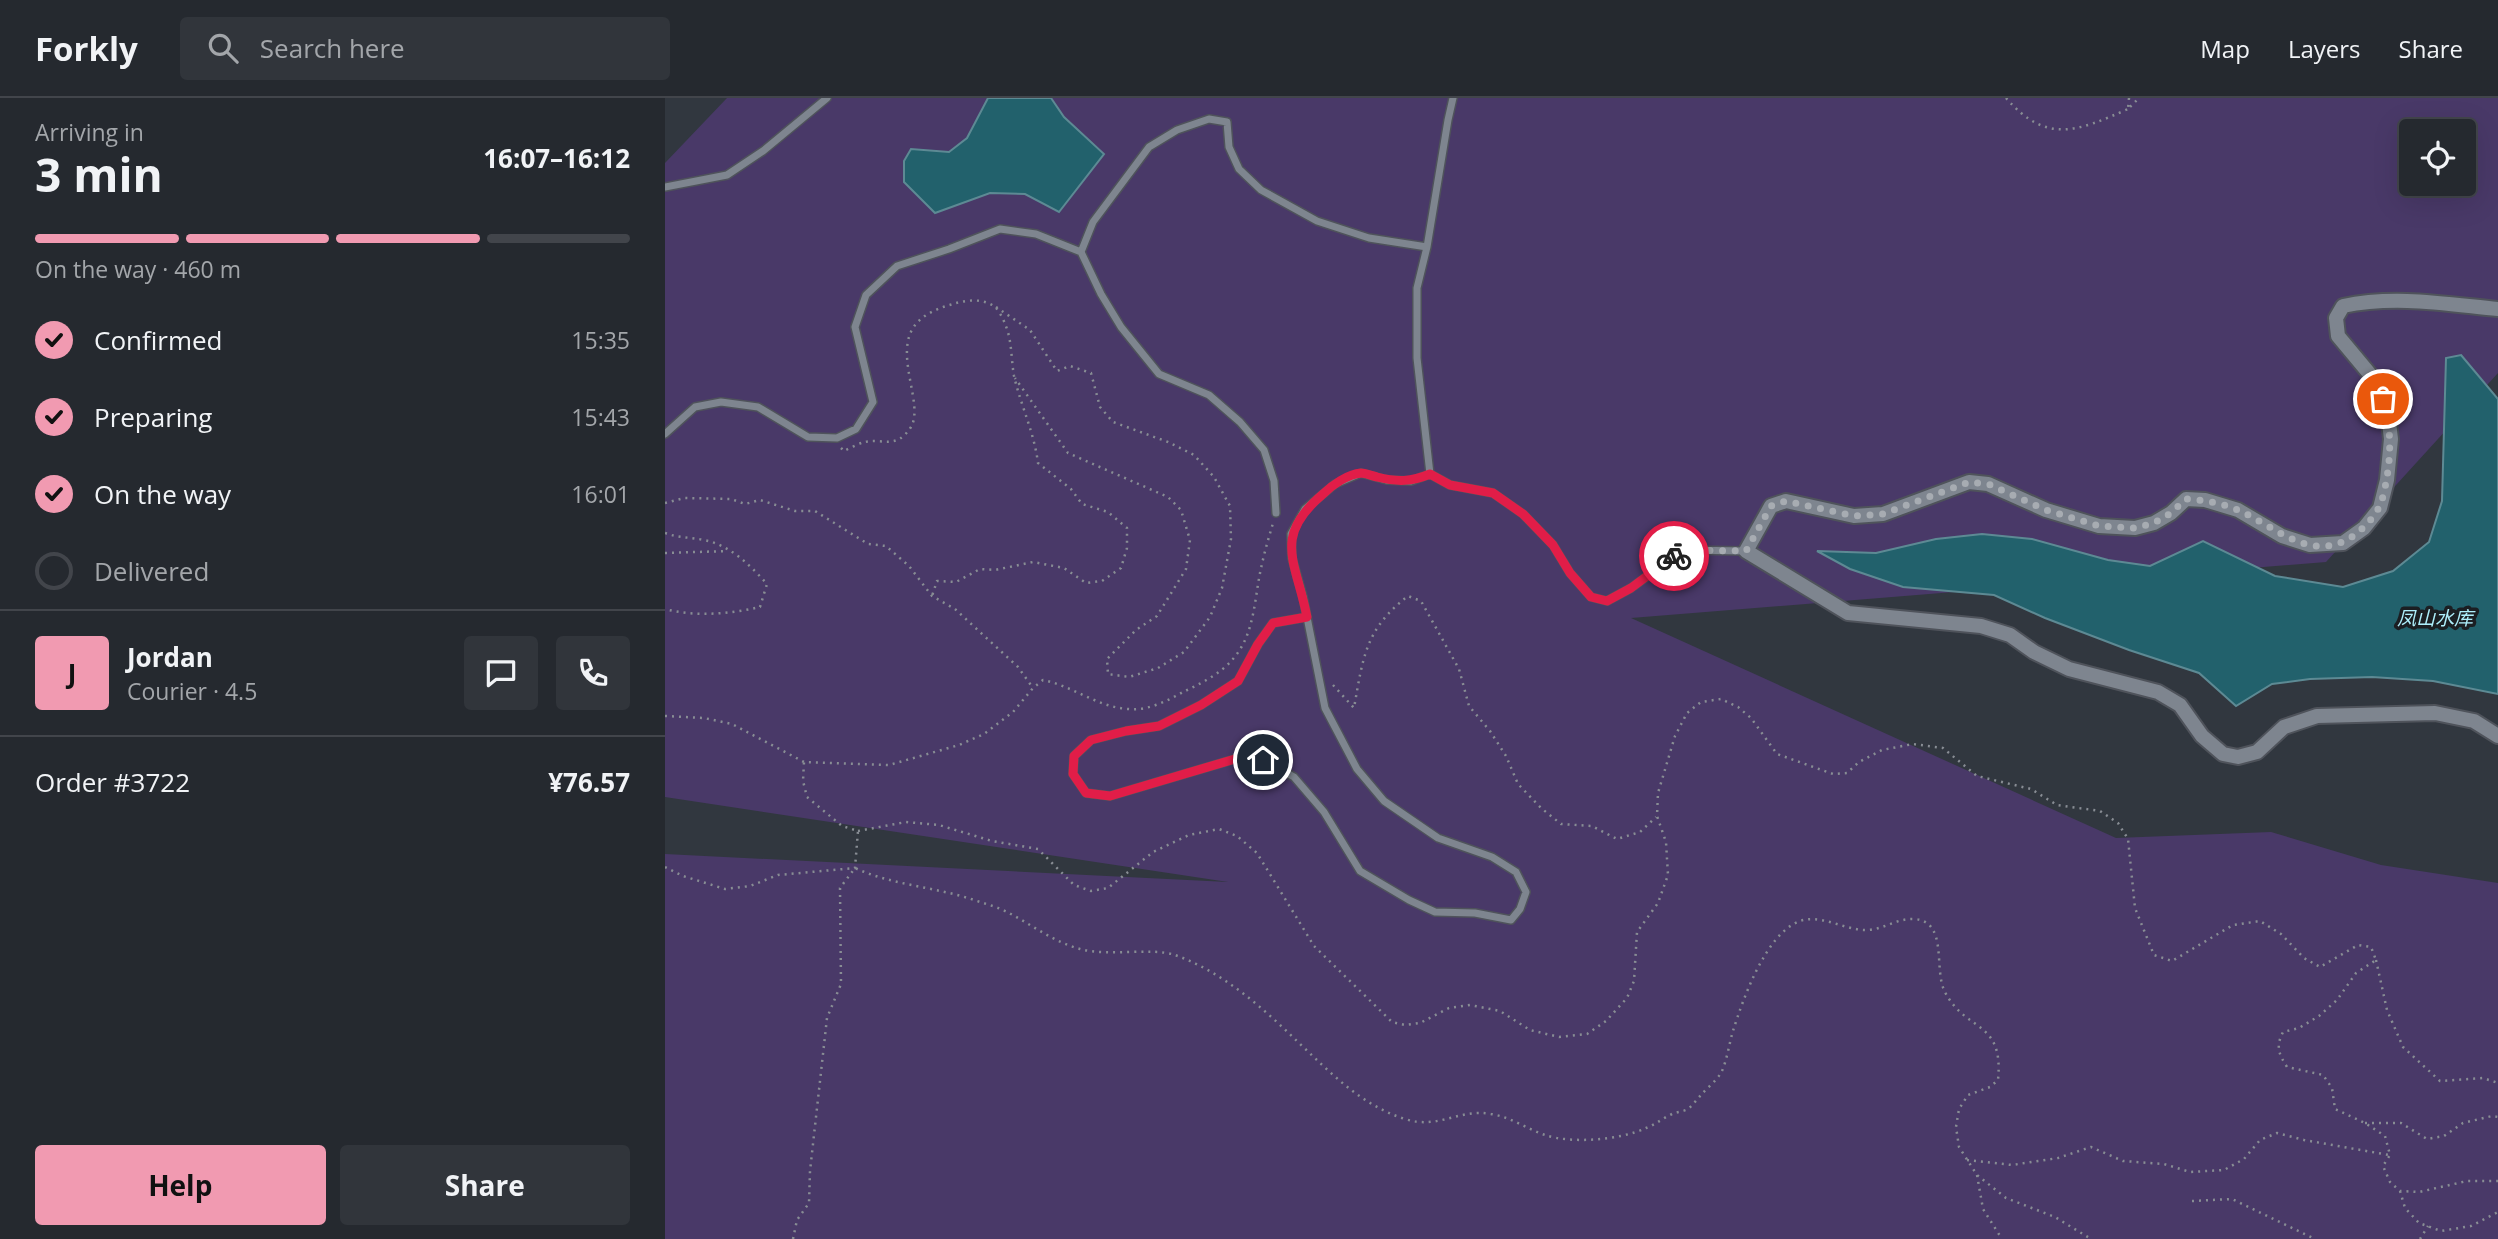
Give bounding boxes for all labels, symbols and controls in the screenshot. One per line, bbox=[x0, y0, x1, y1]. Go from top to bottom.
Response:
search box bbox=[180, 17, 670, 80]
text: Forkly bbox=[35, 26, 138, 71]
icon: search bbox=[204, 29, 242, 67]
text: Search here bbox=[260, 30, 405, 66]
text: Map bbox=[2200, 32, 2250, 65]
text: Layers bbox=[2288, 32, 2361, 65]
text: Share bbox=[2399, 32, 2463, 65]
text: Arriving in bbox=[35, 116, 144, 148]
map controls bbox=[2399, 119, 2476, 196]
button: locate bbox=[2399, 119, 2476, 196]
text: 16:07–16:12 bbox=[483, 140, 630, 176]
text: 3 min bbox=[35, 143, 163, 205]
text: On the way · 460 m bbox=[35, 253, 241, 285]
icon: check bbox=[35, 321, 73, 359]
text: Confirmed bbox=[94, 322, 222, 358]
text: 15:35 bbox=[571, 324, 630, 356]
pin bbox=[2353, 369, 2413, 429]
icon: bag bbox=[2364, 380, 2402, 418]
icon: check bbox=[35, 398, 73, 436]
text: Preparing bbox=[94, 399, 212, 435]
text: 15:43 bbox=[571, 401, 630, 433]
icon: check bbox=[35, 475, 73, 513]
text: On the way bbox=[94, 476, 231, 512]
text: 16:01 bbox=[571, 478, 630, 510]
courier bbox=[1639, 521, 1709, 591]
icon: bike bbox=[1655, 537, 1693, 575]
text: Delivered bbox=[94, 553, 209, 589]
water label: 凤山水库 bbox=[2397, 605, 2476, 631]
button: chat bbox=[464, 636, 538, 710]
button: phone bbox=[556, 636, 630, 710]
text: Jordan bbox=[127, 639, 213, 675]
text: J bbox=[68, 655, 76, 691]
text: Courier · 4.5 bbox=[127, 675, 257, 707]
pin bbox=[1233, 730, 1293, 790]
icon: home bbox=[1244, 741, 1282, 779]
text: Order #3722 bbox=[35, 764, 190, 800]
text: ¥76.57 bbox=[548, 764, 630, 800]
button: Help bbox=[35, 1145, 326, 1225]
button: Share bbox=[340, 1145, 630, 1225]

